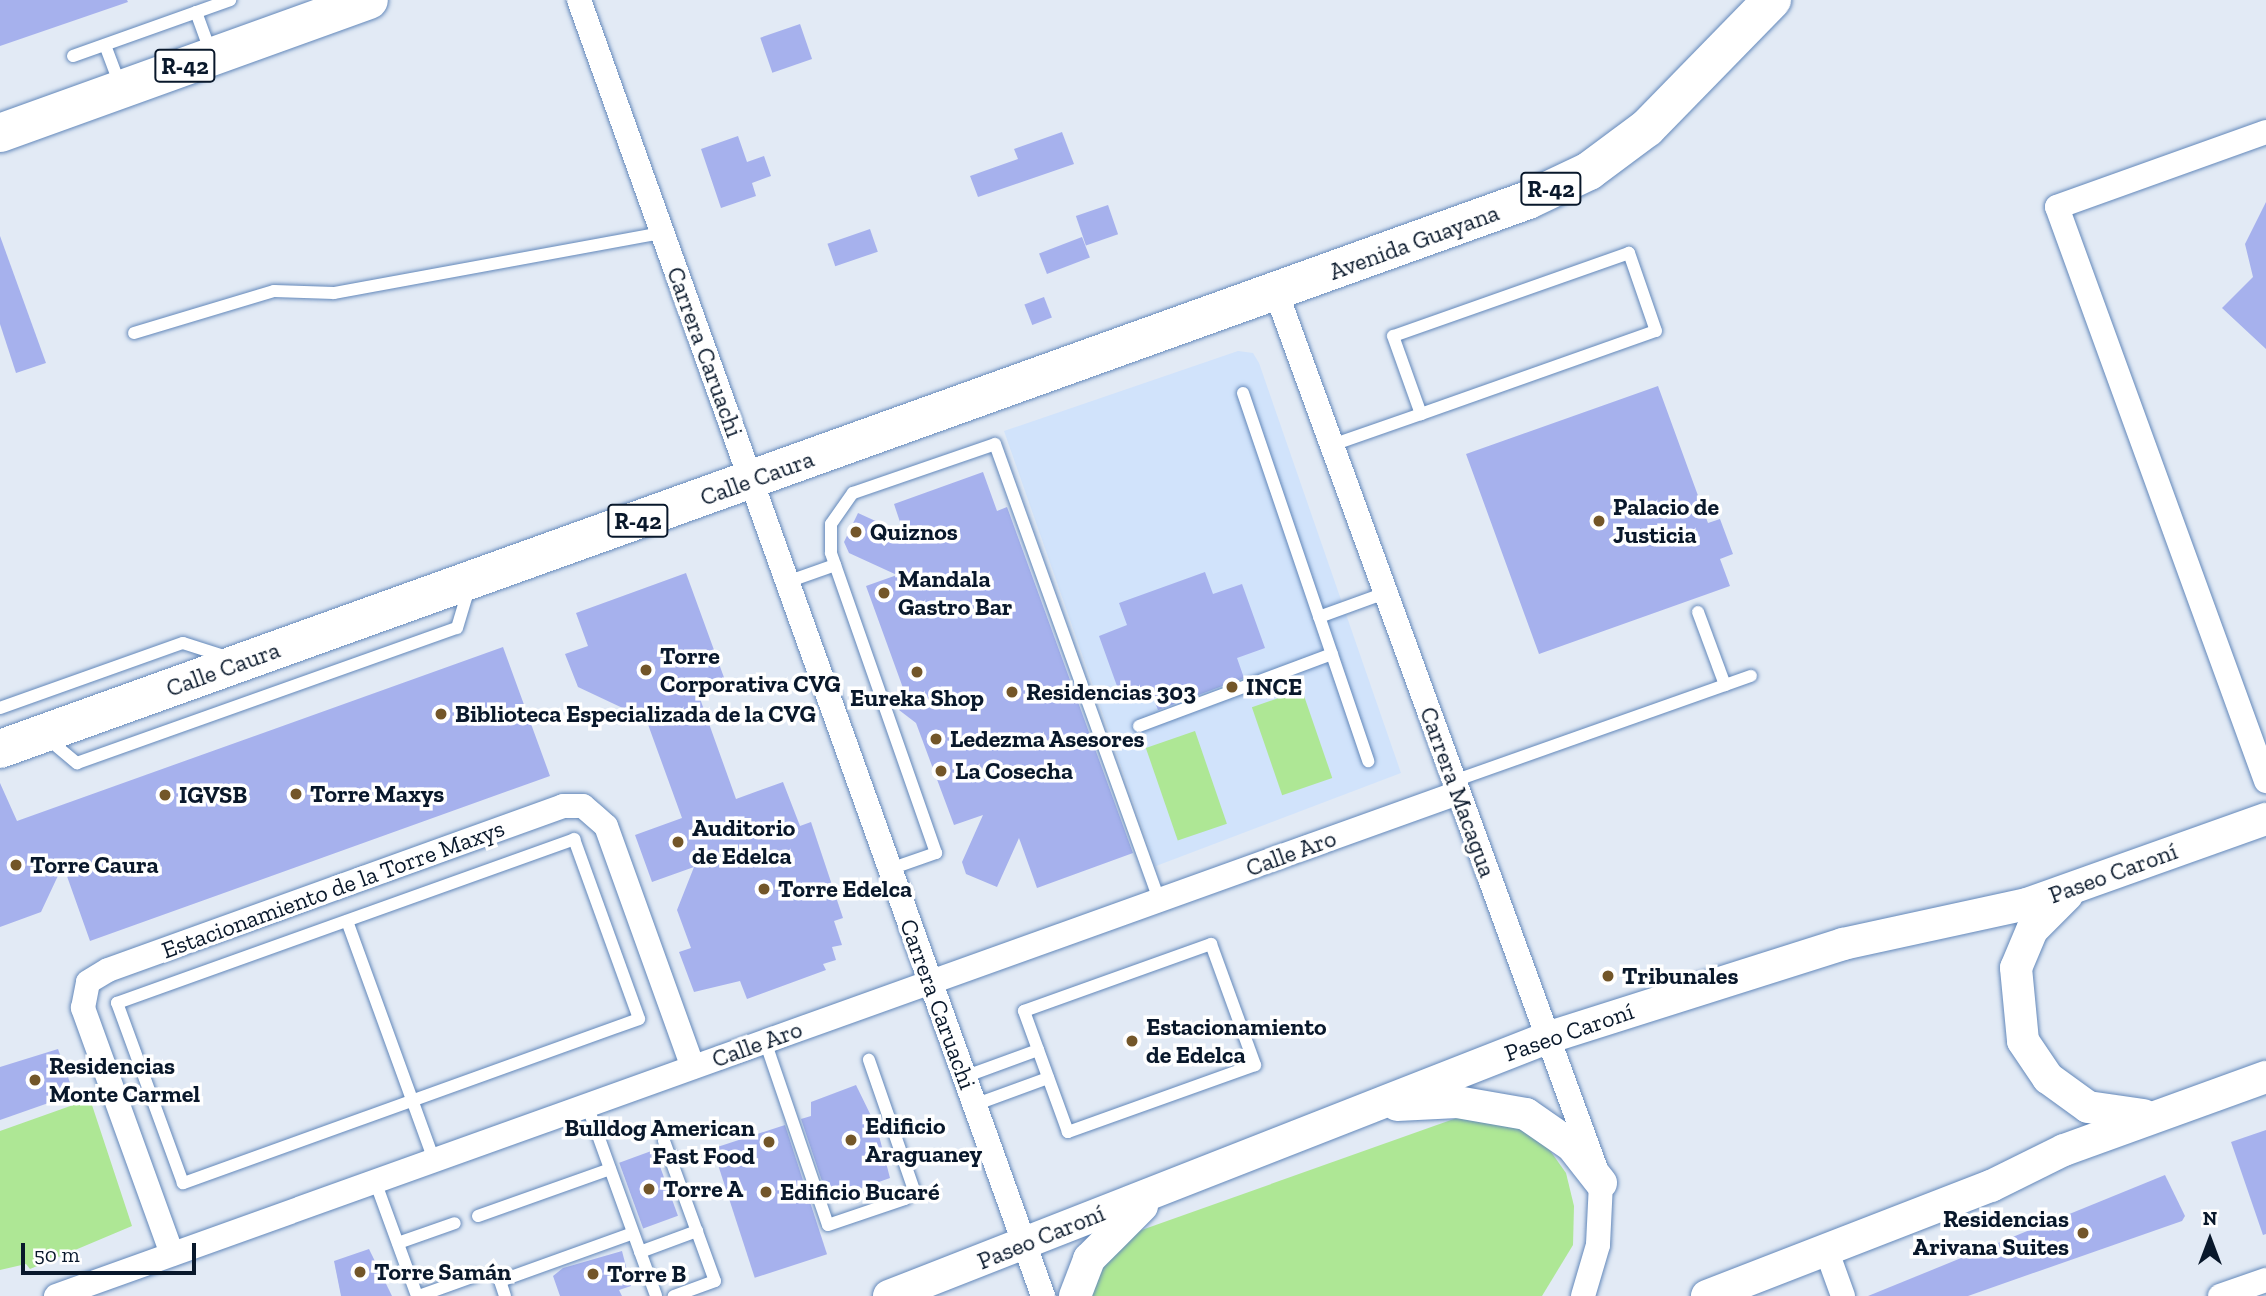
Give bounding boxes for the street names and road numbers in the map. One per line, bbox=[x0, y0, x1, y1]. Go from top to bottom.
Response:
road number: R-42 bbox=[154, 46, 216, 86]
road number: R-42 bbox=[1520, 170, 1582, 208]
street label: Avenida Guayana bbox=[1325, 198, 1503, 286]
street label: Carrera Caruachi bbox=[661, 263, 749, 441]
street label: Calle Caura bbox=[696, 444, 818, 512]
road number: R-42 bbox=[606, 502, 670, 540]
street label: Calle Caura bbox=[162, 635, 284, 703]
street label: Carrera Macagua bbox=[1414, 703, 1502, 881]
street label: Estacionamiento de la Torre Maxys bbox=[158, 813, 508, 965]
street label: Calle Aro bbox=[1242, 823, 1340, 883]
street label: Paseo Caroní bbox=[2045, 836, 2181, 910]
street label: Carrera Caruachi bbox=[894, 915, 982, 1093]
street label: Paseo Caroní bbox=[1501, 996, 1637, 1068]
street label: Calle Aro bbox=[708, 1014, 806, 1074]
street label: Paseo Caroní bbox=[973, 1198, 1109, 1276]

